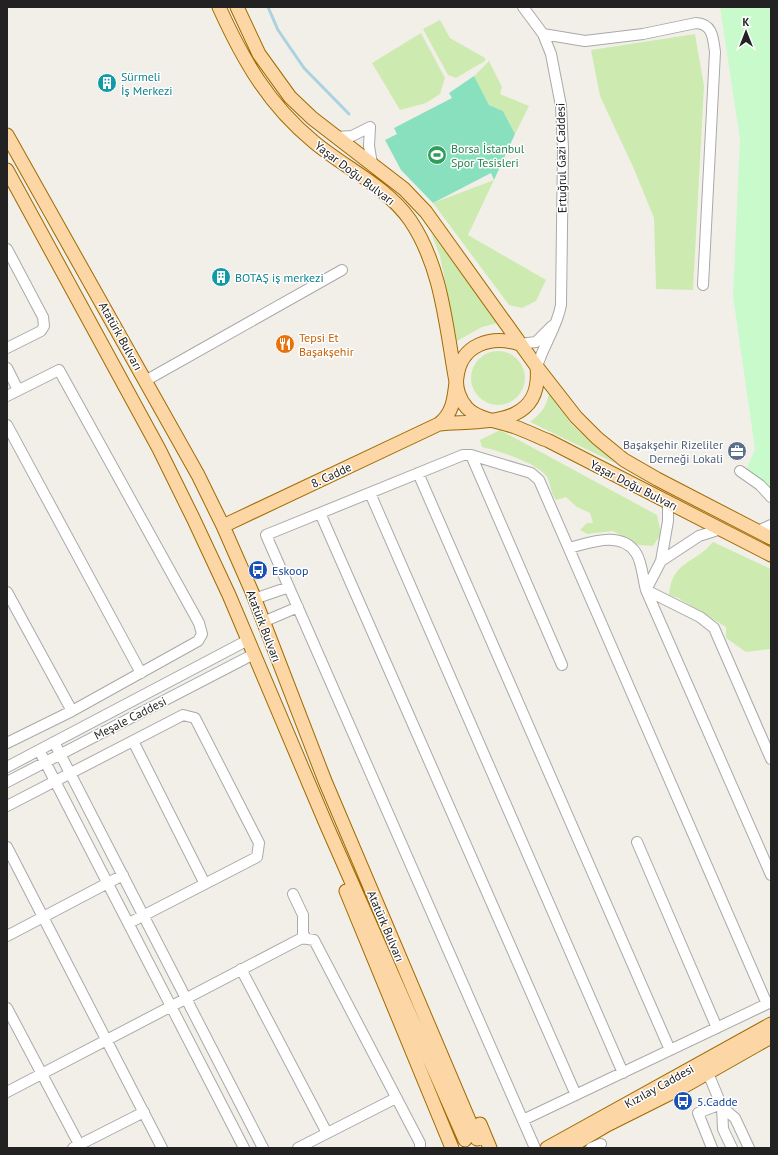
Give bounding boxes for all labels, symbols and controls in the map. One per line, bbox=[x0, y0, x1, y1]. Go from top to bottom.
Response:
north arrow bbox=[726, 12, 766, 52]
text: K bbox=[743, 15, 750, 29]
place label: Sürmeli İş Merkezi bbox=[121, 69, 173, 98]
building icon: Sürmeli İş Merkezi bbox=[96, 72, 118, 94]
street label: Ertuğrul Gazi Caddesi bbox=[553, 103, 569, 213]
street label: Yaşar Doğu Bulvarı bbox=[312, 138, 398, 208]
place label: Borsa İstanbul Spor Tesisleri bbox=[451, 141, 525, 170]
sports icon: Borsa İstanbul Spor Tesisleri bbox=[426, 144, 448, 166]
building icon: BOTAŞ iş merkezi bbox=[210, 266, 232, 288]
place label: BOTAŞ iş merkezi bbox=[235, 270, 324, 285]
street label: Atatürk Bulvarı bbox=[96, 299, 146, 373]
place label: Tepsi Et Başakşehir bbox=[299, 330, 354, 359]
restaurant icon: Tepsi Et Başakşehir bbox=[274, 333, 296, 355]
place label: Başakşehir Rizeliler Derneği Lokali bbox=[623, 437, 723, 466]
office icon: Başakşehir Rizeliler Derneği Lokali bbox=[726, 440, 748, 462]
street label: Yaşar Doğu Bulvarı bbox=[588, 456, 680, 514]
street label: 8. Cadde bbox=[308, 459, 354, 491]
bus stop icon: Eskoop bbox=[247, 559, 269, 581]
place label: Eskoop bbox=[272, 563, 308, 578]
street label: Atatürk Bulvarı bbox=[243, 588, 285, 664]
street label: Meşale Caddesi bbox=[91, 693, 169, 743]
street label: Atatürk Bulvarı bbox=[364, 888, 408, 964]
street label: Kızılay Caddesi bbox=[622, 1061, 696, 1111]
bus stop icon: 5.Cadde bbox=[672, 1090, 694, 1112]
place label: 5.Cadde bbox=[697, 1094, 738, 1109]

